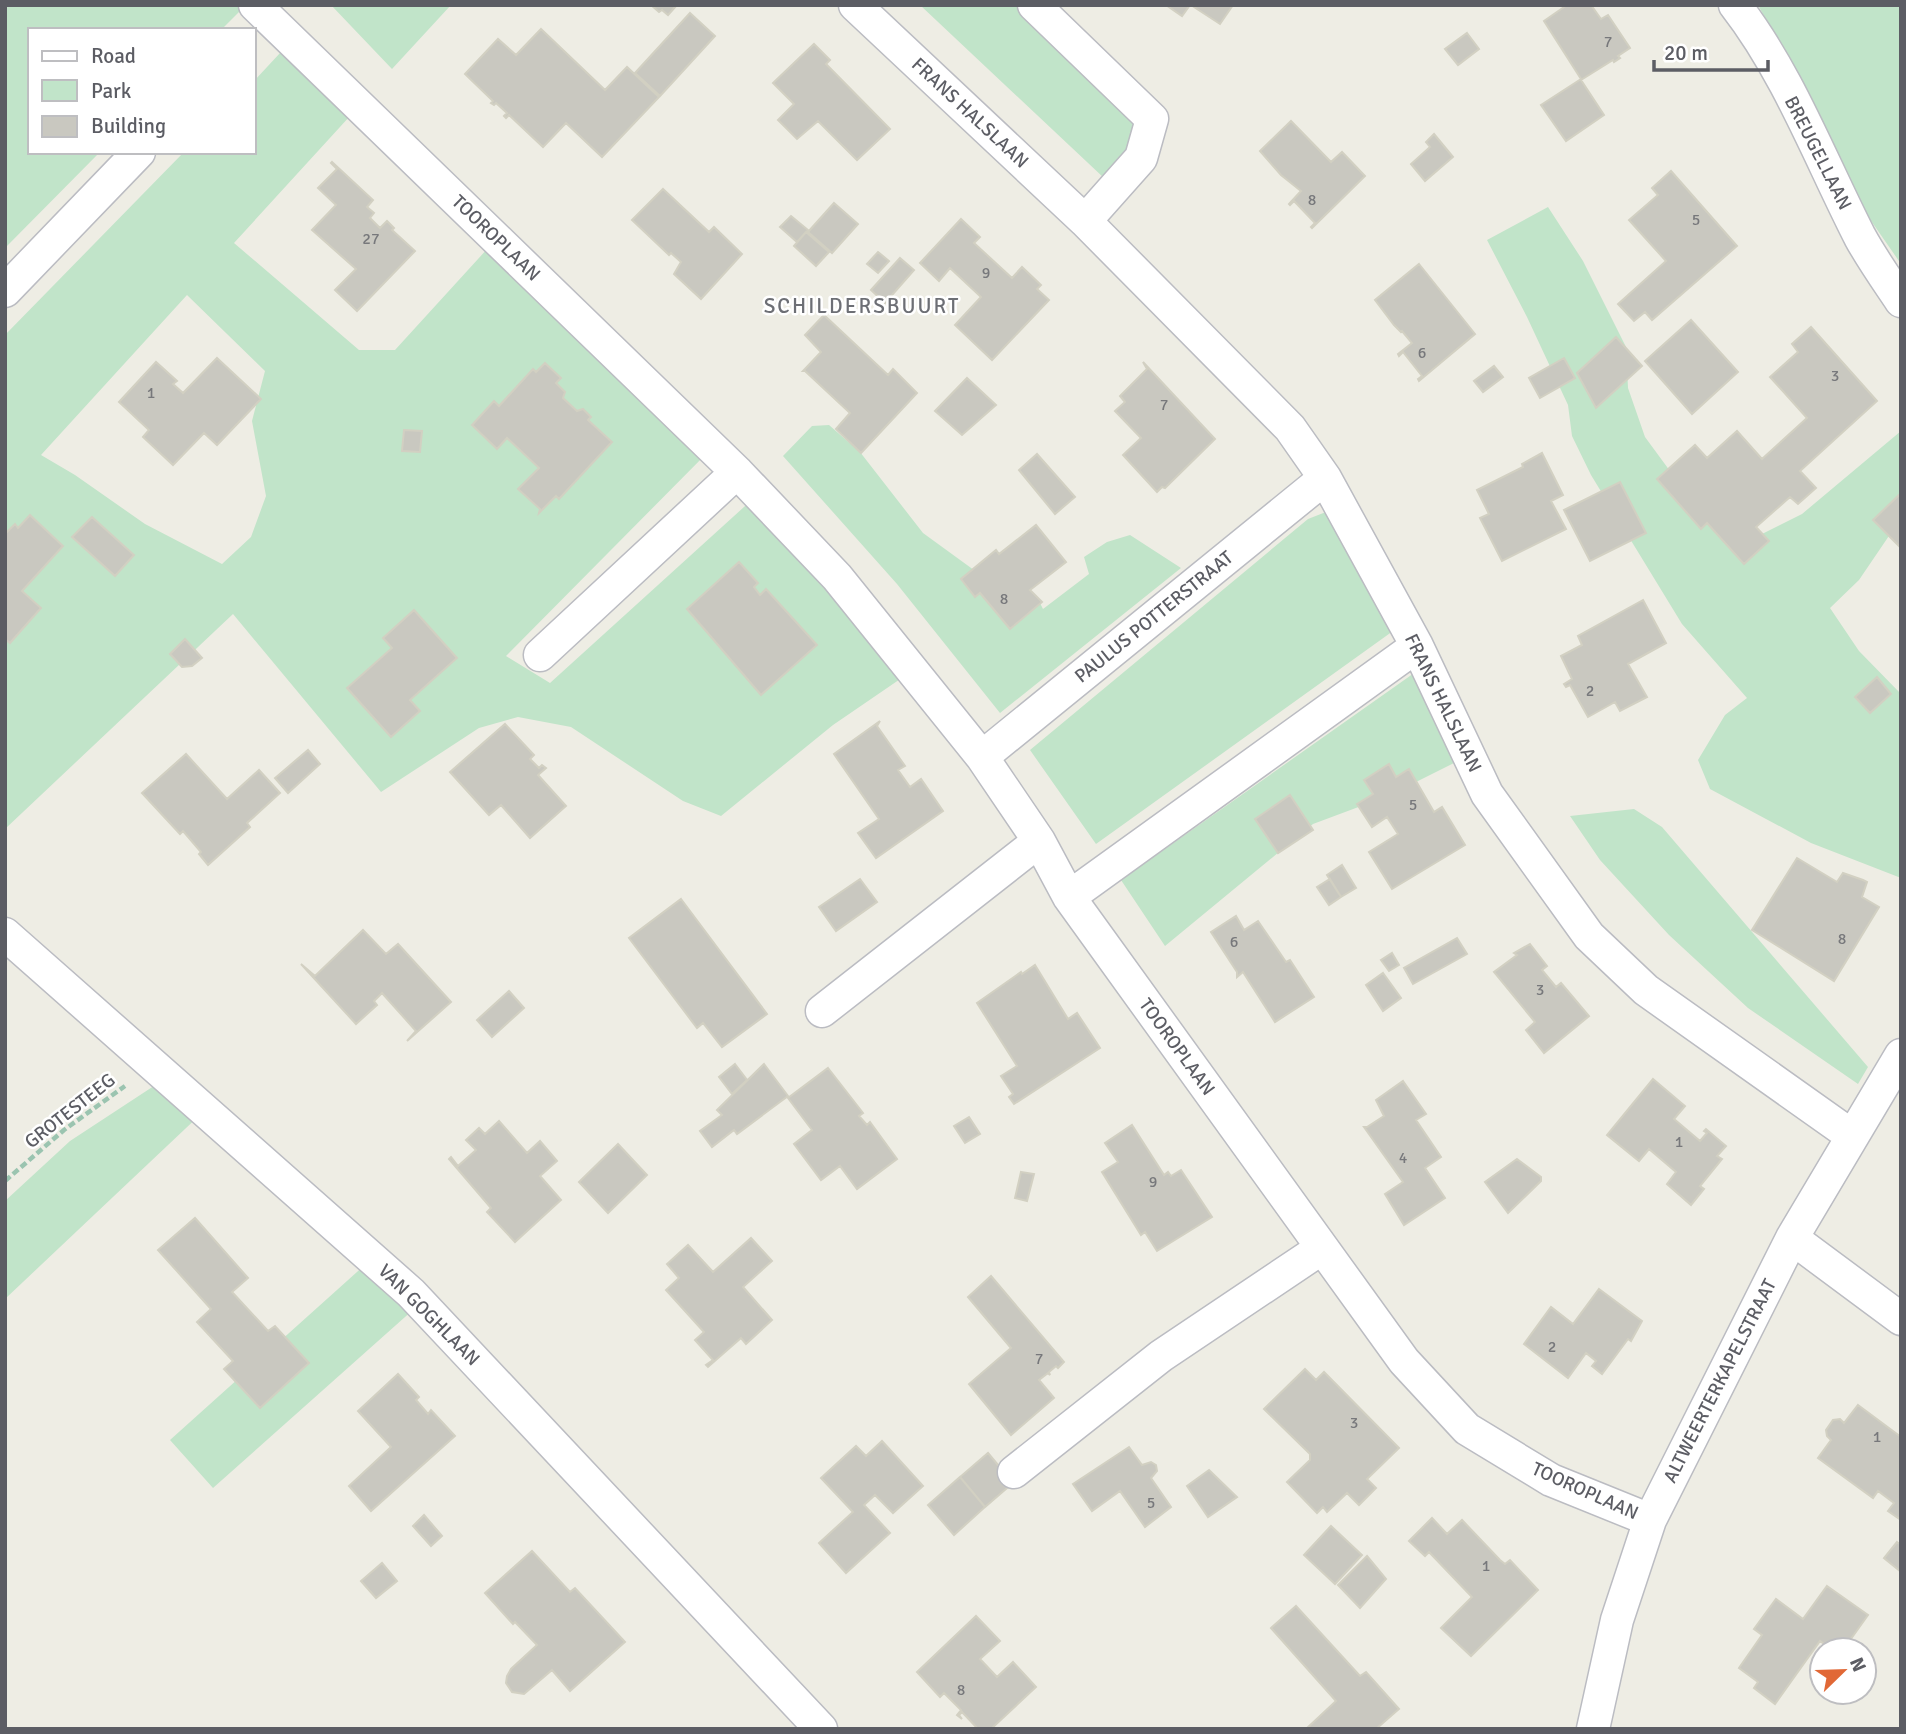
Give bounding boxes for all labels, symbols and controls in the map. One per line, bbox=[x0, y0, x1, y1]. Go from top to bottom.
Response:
legend bbox=[28, 28, 256, 154]
scale bar bbox=[1654, 28, 1768, 72]
house number: 7 bbox=[1604, 32, 1612, 52]
text: 20 m bbox=[1664, 40, 1708, 66]
text: Road bbox=[91, 43, 136, 69]
street label: FRANS HALSLAAN bbox=[907, 53, 1033, 173]
text: Park bbox=[91, 78, 132, 104]
street label: BREUGELLAAN bbox=[1779, 92, 1857, 214]
text: Building bbox=[91, 113, 166, 139]
street label: TOOROPLAAN bbox=[447, 190, 545, 286]
house number: 8 bbox=[1308, 190, 1316, 210]
house number: 5 bbox=[1692, 210, 1700, 230]
house number: 27 bbox=[362, 229, 380, 249]
house number: 9 bbox=[982, 263, 990, 283]
district label: SCHILDERSBUURT bbox=[764, 293, 960, 319]
house number: 6 bbox=[1418, 343, 1426, 363]
house number: 3 bbox=[1831, 366, 1839, 386]
house number: 1 bbox=[147, 383, 155, 403]
house number: 7 bbox=[1160, 395, 1168, 415]
street label: PAULUS POTTERSTRAAT bbox=[1070, 545, 1239, 688]
house number: 8 bbox=[1000, 589, 1008, 609]
street label: FRANS HALSLAAN bbox=[1399, 630, 1487, 776]
house number: 2 bbox=[1586, 681, 1594, 701]
house number: 5 bbox=[1409, 795, 1417, 815]
house number: 8 bbox=[1838, 929, 1846, 949]
house number: 6 bbox=[1230, 932, 1238, 952]
house number: 3 bbox=[1536, 980, 1544, 1000]
street label: TOOROPLAAN bbox=[1134, 994, 1220, 1100]
street label: GROTESTEEG bbox=[20, 1068, 120, 1154]
house number: 1 bbox=[1675, 1132, 1683, 1152]
house number: 4 bbox=[1399, 1148, 1408, 1168]
house number: 9 bbox=[1149, 1172, 1157, 1192]
street label: VAN GOGHLAAN bbox=[373, 1259, 485, 1371]
street label: ALTWEERTERKAPELSTRAAT bbox=[1658, 1274, 1782, 1487]
house number: 2 bbox=[1548, 1337, 1556, 1357]
house number: 7 bbox=[1035, 1349, 1043, 1369]
house number: 3 bbox=[1350, 1413, 1358, 1433]
house number: 1 bbox=[1873, 1427, 1881, 1447]
street label: TOOROPLAAN bbox=[1528, 1457, 1642, 1525]
house number: 5 bbox=[1147, 1493, 1155, 1513]
house number: 1 bbox=[1482, 1556, 1490, 1576]
north arrow bbox=[1808, 1636, 1878, 1706]
text: N bbox=[1844, 1654, 1871, 1676]
house number: 8 bbox=[957, 1680, 965, 1700]

